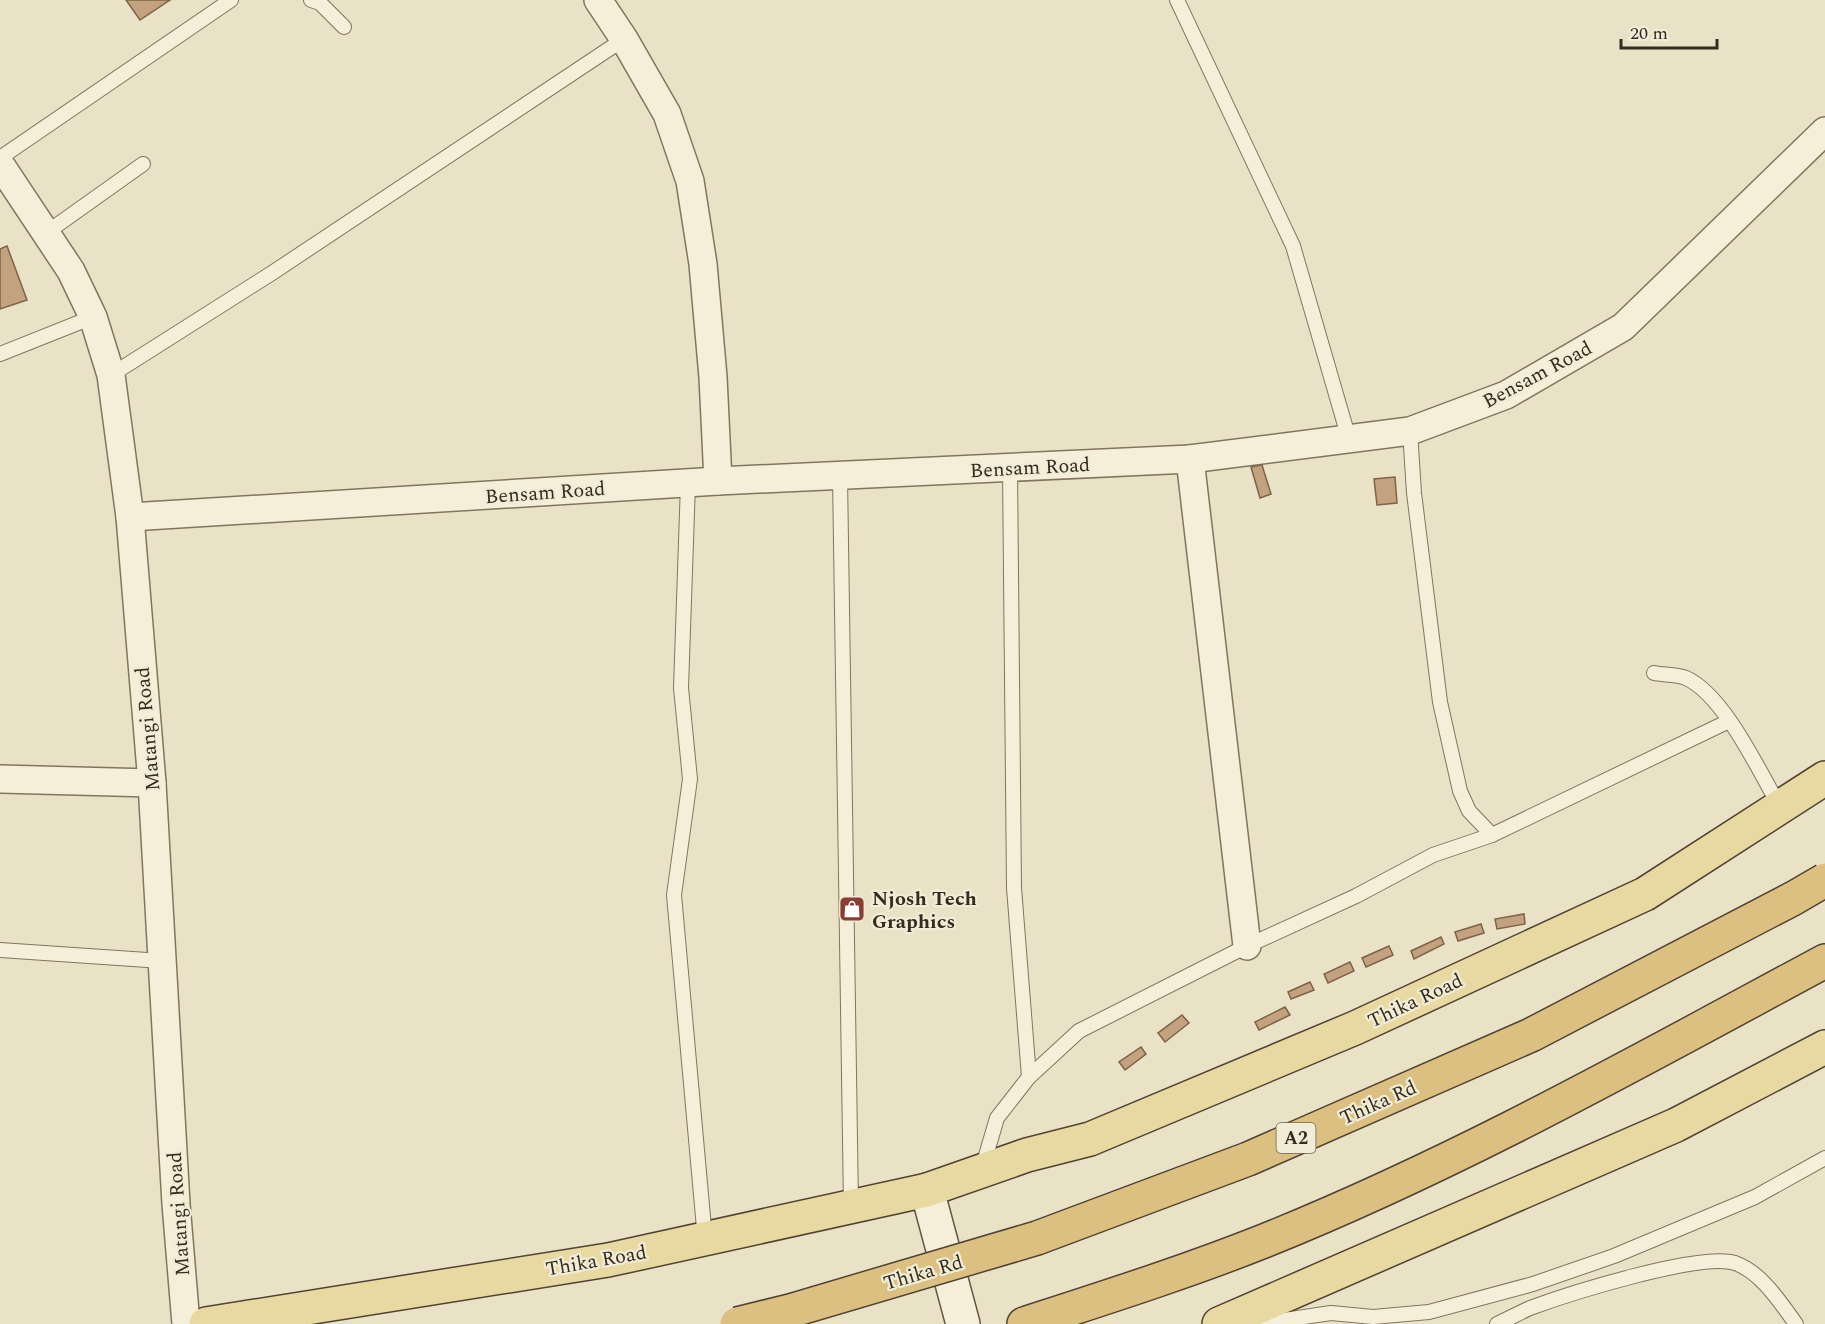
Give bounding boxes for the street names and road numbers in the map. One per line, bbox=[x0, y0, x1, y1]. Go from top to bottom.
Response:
street label: Bensam Road bbox=[1477, 333, 1598, 416]
street label: Bensam Road bbox=[969, 450, 1091, 486]
street label: Bensam Road bbox=[484, 474, 606, 512]
street label: Matangi Road bbox=[128, 666, 168, 792]
street label: Thika Road bbox=[1363, 966, 1468, 1036]
street label: Thika Rd bbox=[1335, 1073, 1422, 1133]
road number: A2 bbox=[1276, 1123, 1316, 1153]
street label: Matangi Road bbox=[160, 1151, 198, 1277]
street label: Thika Road bbox=[543, 1237, 649, 1285]
street label: Thika Rd bbox=[880, 1247, 966, 1299]

